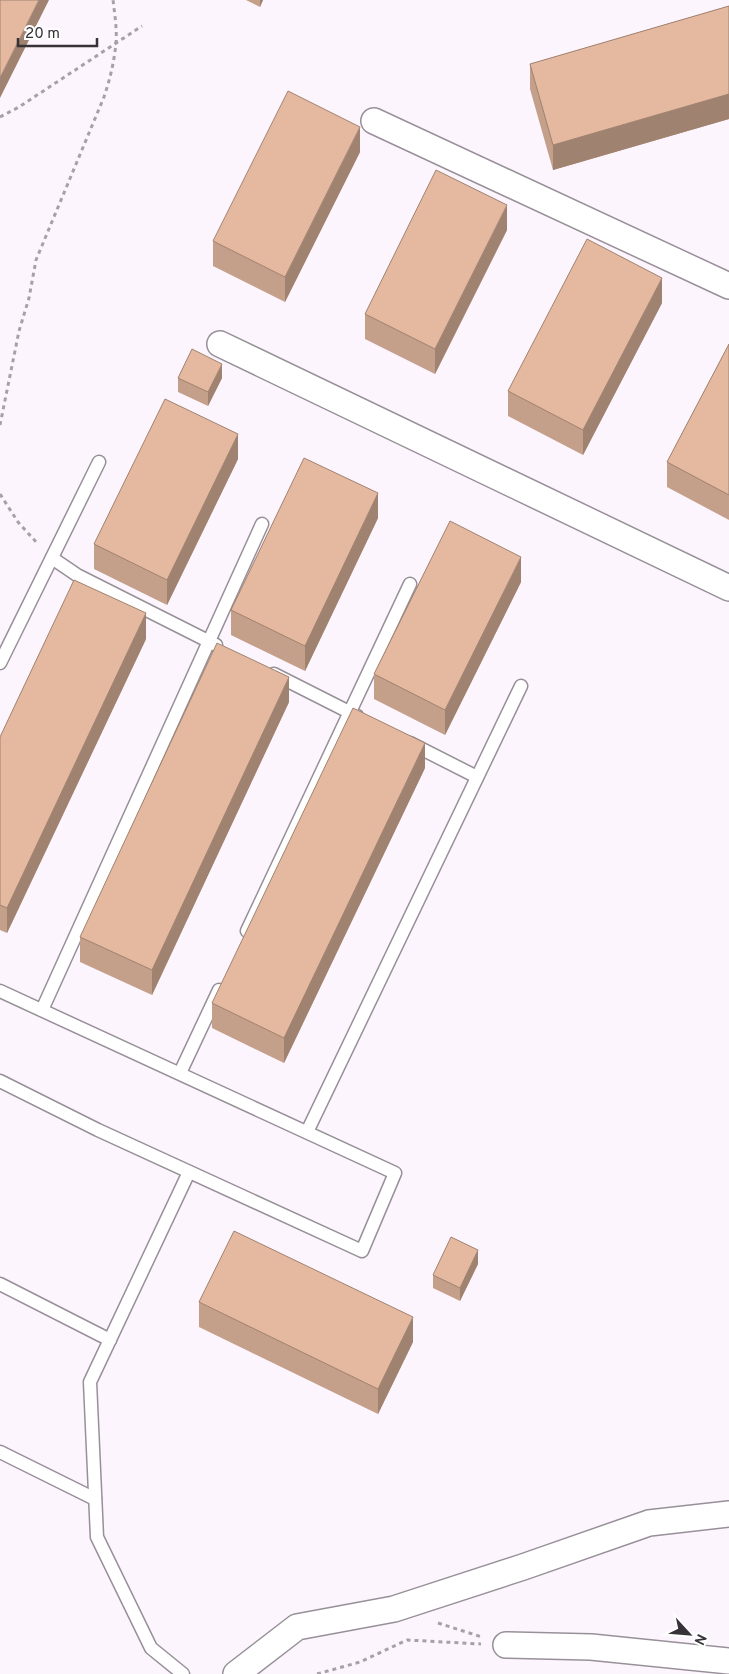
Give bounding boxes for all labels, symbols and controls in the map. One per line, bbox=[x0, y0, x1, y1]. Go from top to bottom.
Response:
scale bar bbox=[18, 15, 96, 47]
text: 20 m bbox=[25, 25, 60, 44]
north arrow bbox=[664, 1609, 714, 1659]
text: N bbox=[689, 1631, 709, 1647]

